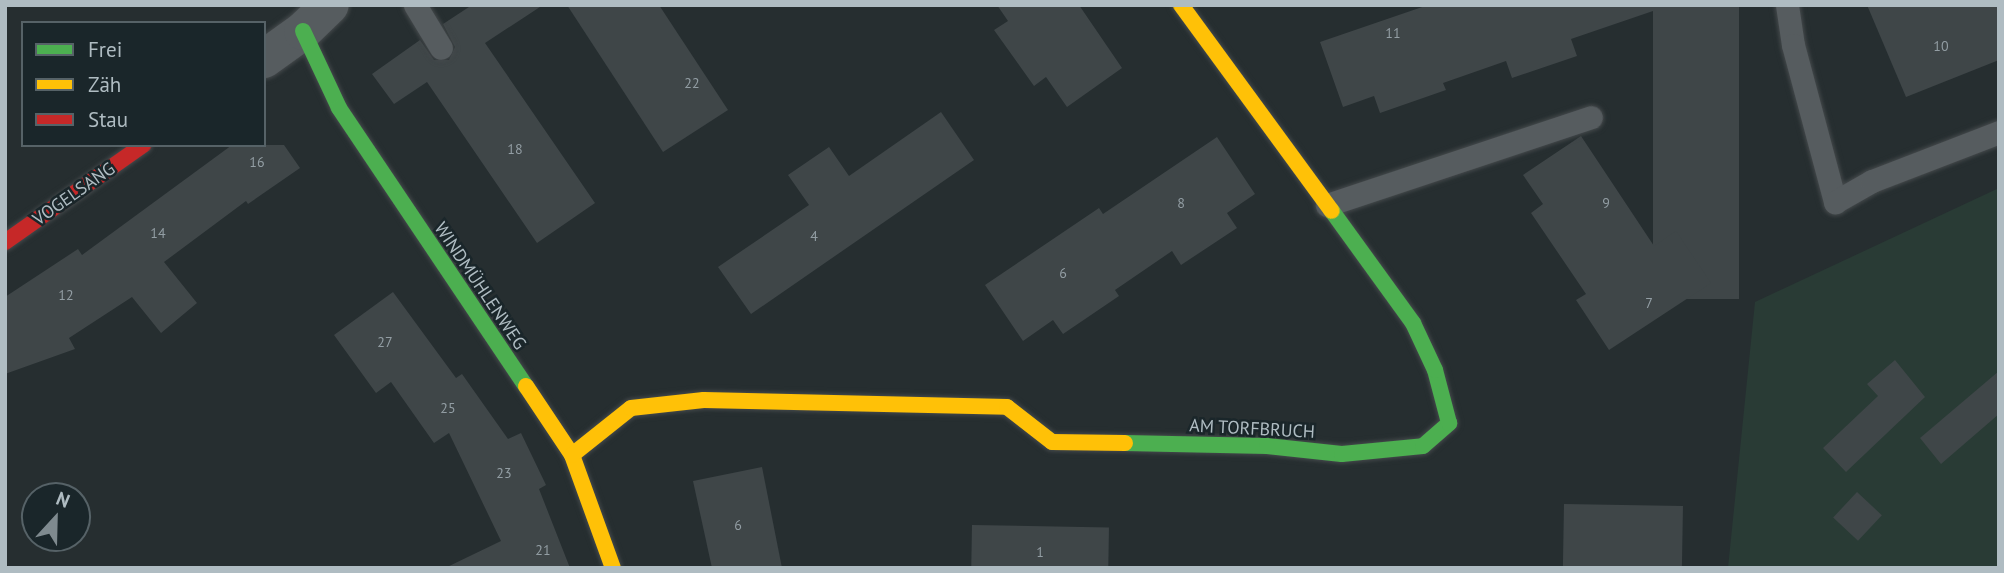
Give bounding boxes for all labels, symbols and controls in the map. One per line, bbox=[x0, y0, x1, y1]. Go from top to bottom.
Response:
legend bbox=[21, 21, 266, 147]
house number: 11 bbox=[1385, 25, 1401, 41]
text: Frei bbox=[88, 36, 122, 63]
house number: 10 bbox=[1933, 38, 1949, 54]
text: Zäh bbox=[88, 71, 121, 98]
house number: 22 bbox=[684, 75, 700, 91]
text: Stau bbox=[88, 106, 128, 133]
house number: 18 bbox=[507, 141, 523, 157]
house number: 16 bbox=[249, 154, 265, 170]
street label: VOGELSANG bbox=[29, 158, 119, 230]
house number: 8 bbox=[1177, 195, 1185, 211]
house number: 9 bbox=[1602, 195, 1610, 211]
street label: WINDMÜHLENWEG bbox=[429, 218, 531, 354]
house number: 14 bbox=[150, 225, 166, 241]
house number: 4 bbox=[810, 228, 818, 244]
house number: 6 bbox=[1059, 265, 1067, 281]
house number: 12 bbox=[58, 287, 74, 303]
house number: 7 bbox=[1645, 295, 1653, 311]
house number: 27 bbox=[377, 334, 393, 350]
house number: 25 bbox=[440, 400, 456, 416]
street label: AM TORFBRUCH bbox=[1188, 415, 1316, 443]
house number: 23 bbox=[496, 465, 512, 481]
north arrow bbox=[21, 482, 91, 552]
text: N bbox=[53, 486, 73, 513]
house number: 6 bbox=[734, 517, 742, 533]
house number: 21 bbox=[535, 542, 551, 558]
house number: 1 bbox=[1036, 544, 1044, 560]

